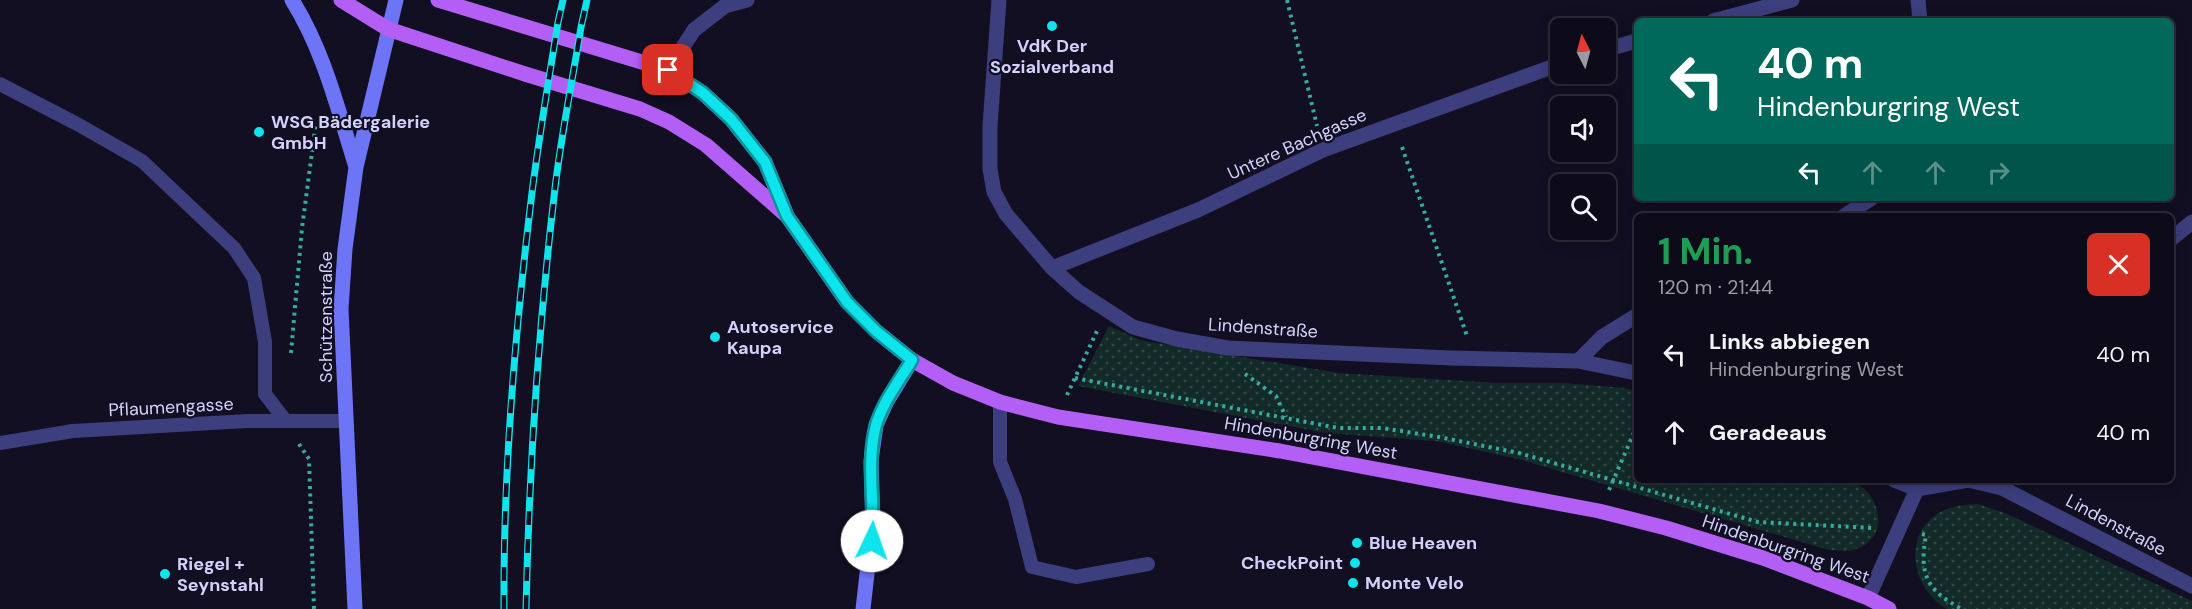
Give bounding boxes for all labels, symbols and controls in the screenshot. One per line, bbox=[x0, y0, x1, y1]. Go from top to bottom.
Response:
north arrow bbox=[1550, 18, 1616, 84]
map controls bbox=[1550, 18, 1616, 240]
marker: VdK Der Sozialverband bbox=[1045, 19, 1059, 33]
place label: VdK Der Sozialverband bbox=[990, 34, 1114, 79]
text: 40 m bbox=[1757, 36, 1863, 91]
icon: left bbox=[1658, 42, 1736, 120]
pin bbox=[642, 44, 693, 95]
icon: arrive bbox=[651, 53, 684, 86]
text: Hindenburgring West bbox=[1757, 89, 2020, 124]
button: sound bbox=[1550, 96, 1616, 162]
street label: Untere Bachgasse bbox=[1224, 103, 1370, 185]
place label: WSG Bädergalerie GmbH bbox=[271, 110, 430, 155]
marker: WSG Bädergalerie GmbH bbox=[252, 125, 266, 139]
icon: left bbox=[1793, 156, 1826, 189]
icon: ahead bbox=[1856, 156, 1889, 189]
icon: ahead bbox=[1919, 156, 1952, 189]
icon: right bbox=[1982, 156, 2015, 189]
button: search bbox=[1550, 174, 1616, 240]
text: 1 Min. bbox=[1658, 228, 1753, 275]
button: close bbox=[2087, 233, 2150, 296]
street label: Schützenstraße bbox=[314, 251, 338, 383]
text: 120 m · 21:44 bbox=[1658, 274, 1773, 300]
street label: Lindenstraße bbox=[1207, 312, 1319, 344]
place label: Autoservice Kaupa bbox=[727, 315, 834, 360]
text: Links abbiegen bbox=[1709, 327, 1870, 356]
marker: Autoservice Kaupa bbox=[708, 330, 722, 344]
icon: left bbox=[1658, 338, 1691, 371]
text: 40 m bbox=[2096, 340, 2150, 369]
text: Hindenburgring West bbox=[1709, 356, 1904, 382]
street label: Pflaumengasse bbox=[108, 392, 234, 422]
street label: Hindenburgring West bbox=[1223, 411, 1399, 465]
icon: ahead bbox=[1658, 416, 1691, 449]
text: Geradeaus bbox=[1709, 418, 1827, 447]
text: 40 m bbox=[2096, 418, 2150, 447]
street label: Lindenstraße bbox=[2062, 489, 2170, 561]
position arrow bbox=[840, 509, 904, 573]
street label: Hindenburgring West bbox=[1699, 509, 1873, 589]
place label: Blue Heaven bbox=[1369, 531, 1477, 555]
marker: Blue Heaven bbox=[1350, 536, 1364, 550]
place label: CheckPoint bbox=[1241, 551, 1343, 575]
place label: Riegel + Seynstahl bbox=[177, 552, 264, 597]
marker: CheckPoint bbox=[1348, 556, 1362, 570]
marker: Riegel + Seynstahl bbox=[158, 567, 172, 581]
place label: Monte Velo bbox=[1365, 571, 1464, 595]
marker: Monte Velo bbox=[1346, 576, 1360, 590]

